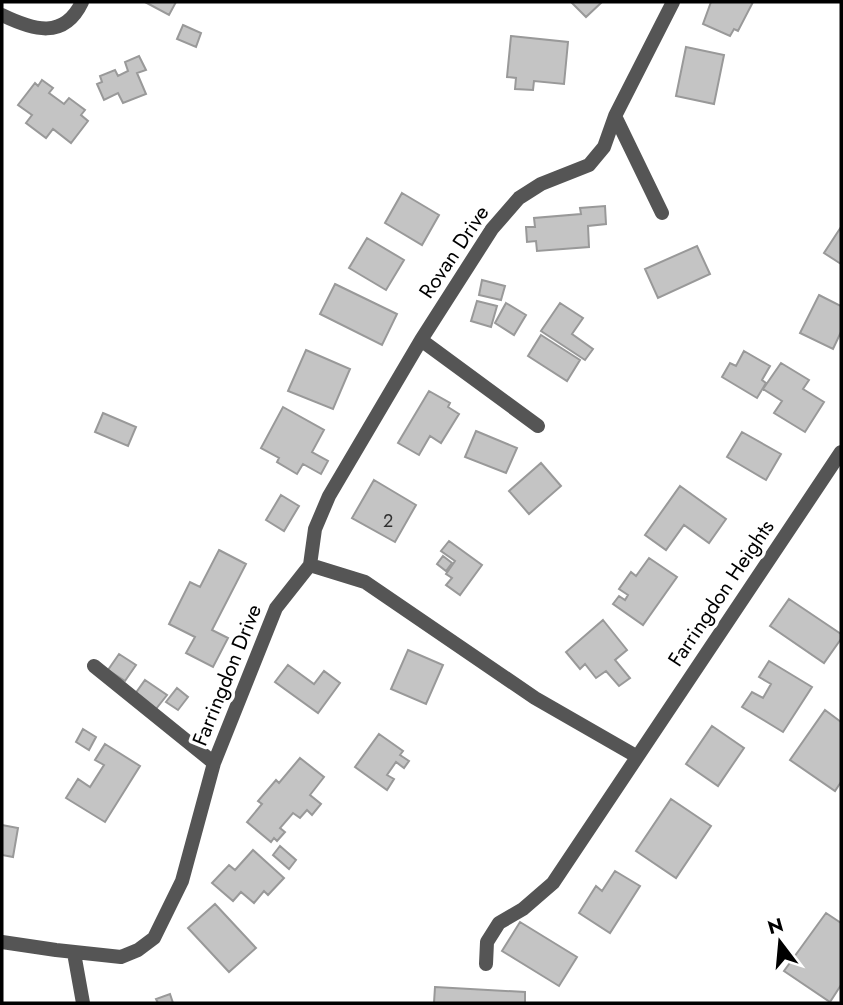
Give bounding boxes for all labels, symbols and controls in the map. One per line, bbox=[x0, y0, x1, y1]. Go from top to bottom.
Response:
street label: Rovan Drive bbox=[412, 199, 496, 304]
house number: 2 bbox=[383, 508, 393, 534]
street label: Farringdon Heights bbox=[661, 514, 781, 672]
street label: Farringdon Drive bbox=[185, 600, 269, 750]
north arrow bbox=[745, 907, 815, 977]
text: N bbox=[764, 911, 786, 941]

